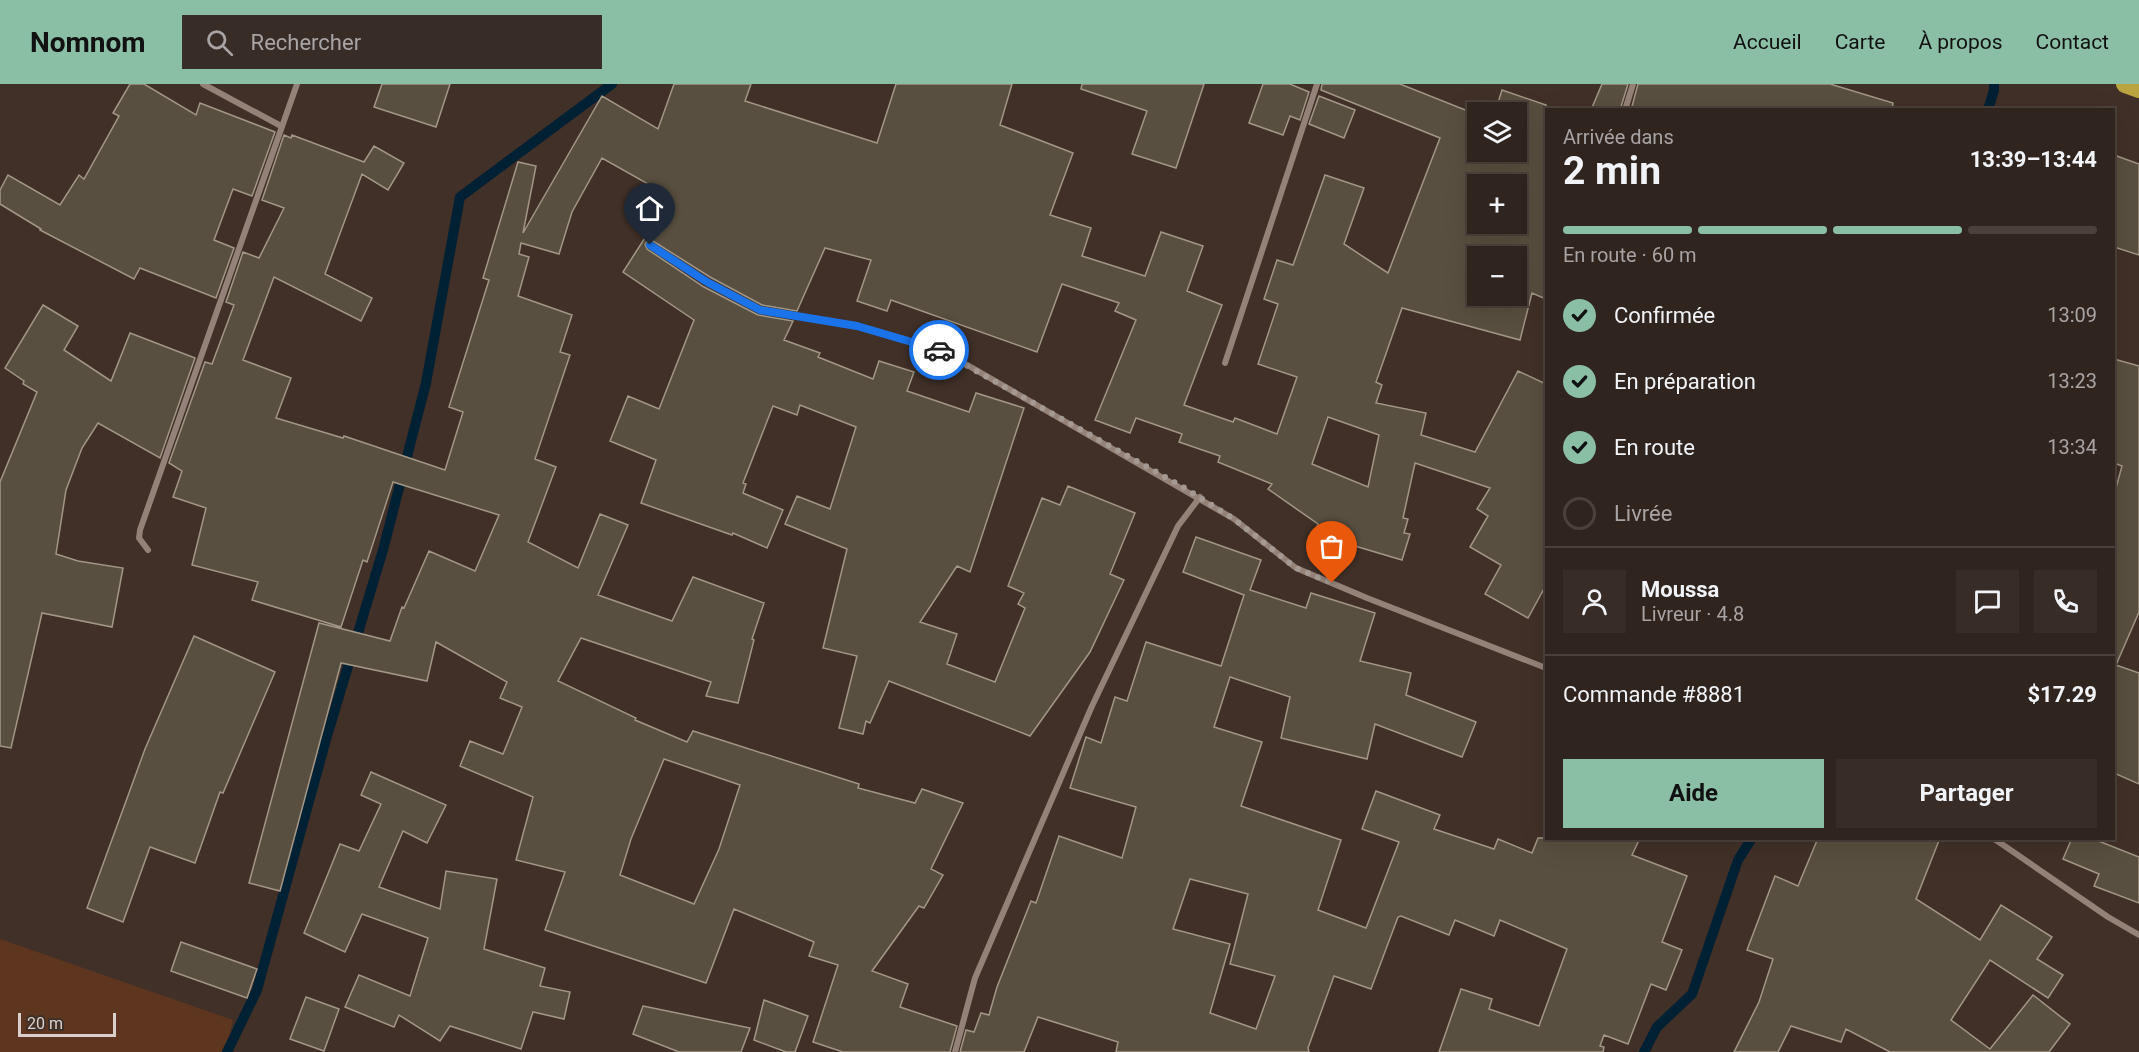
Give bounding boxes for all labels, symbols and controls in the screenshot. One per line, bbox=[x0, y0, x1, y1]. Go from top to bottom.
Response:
search box bbox=[182, 15, 602, 69]
text: Nomnom bbox=[30, 26, 146, 59]
icon: search bbox=[203, 26, 236, 59]
text: Rechercher bbox=[251, 30, 361, 55]
text: Accueil bbox=[1733, 30, 1802, 54]
text: Carte bbox=[1835, 30, 1885, 54]
text: À propos bbox=[1918, 30, 2003, 54]
text: Contact bbox=[2036, 30, 2109, 54]
map controls bbox=[1467, 102, 1527, 306]
button: layers bbox=[1467, 102, 1527, 162]
text: Arrivée dans bbox=[1563, 125, 1674, 149]
text: 13:39–13:44 bbox=[1970, 147, 2097, 172]
text: 2 min bbox=[1563, 148, 1661, 194]
button: + bbox=[1467, 174, 1527, 234]
pin bbox=[624, 183, 675, 245]
icon: home bbox=[633, 192, 666, 225]
text: En route · 60 m bbox=[1563, 243, 1697, 267]
button: − bbox=[1467, 246, 1527, 306]
icon: check bbox=[1563, 299, 1596, 332]
text: Confirmée bbox=[1614, 303, 1715, 328]
text: 13:09 bbox=[2047, 303, 2097, 327]
courier bbox=[909, 320, 969, 380]
icon: car bbox=[923, 334, 956, 367]
icon: check bbox=[1563, 365, 1596, 398]
text: En préparation bbox=[1614, 369, 1756, 394]
text: 13:23 bbox=[2047, 369, 2097, 393]
icon: check bbox=[1563, 431, 1596, 464]
text: En route bbox=[1614, 435, 1695, 460]
text: 13:34 bbox=[2047, 435, 2097, 459]
text: Livrée bbox=[1614, 501, 1672, 526]
pin bbox=[1306, 521, 1357, 583]
icon: bag bbox=[1315, 530, 1348, 563]
button: person bbox=[1563, 570, 1626, 633]
button: chat bbox=[1956, 570, 2019, 633]
button: phone bbox=[2034, 570, 2097, 633]
text: Moussa bbox=[1641, 577, 1719, 602]
text: Livreur · 4.8 bbox=[1641, 602, 1744, 626]
text: Commande #8881 bbox=[1563, 682, 1745, 707]
text: $17.29 bbox=[2028, 682, 2097, 707]
button: Aide bbox=[1563, 759, 1824, 828]
button: Partager bbox=[1836, 759, 2097, 828]
scale bar bbox=[18, 1010, 116, 1038]
text: 20 m bbox=[27, 1014, 63, 1033]

